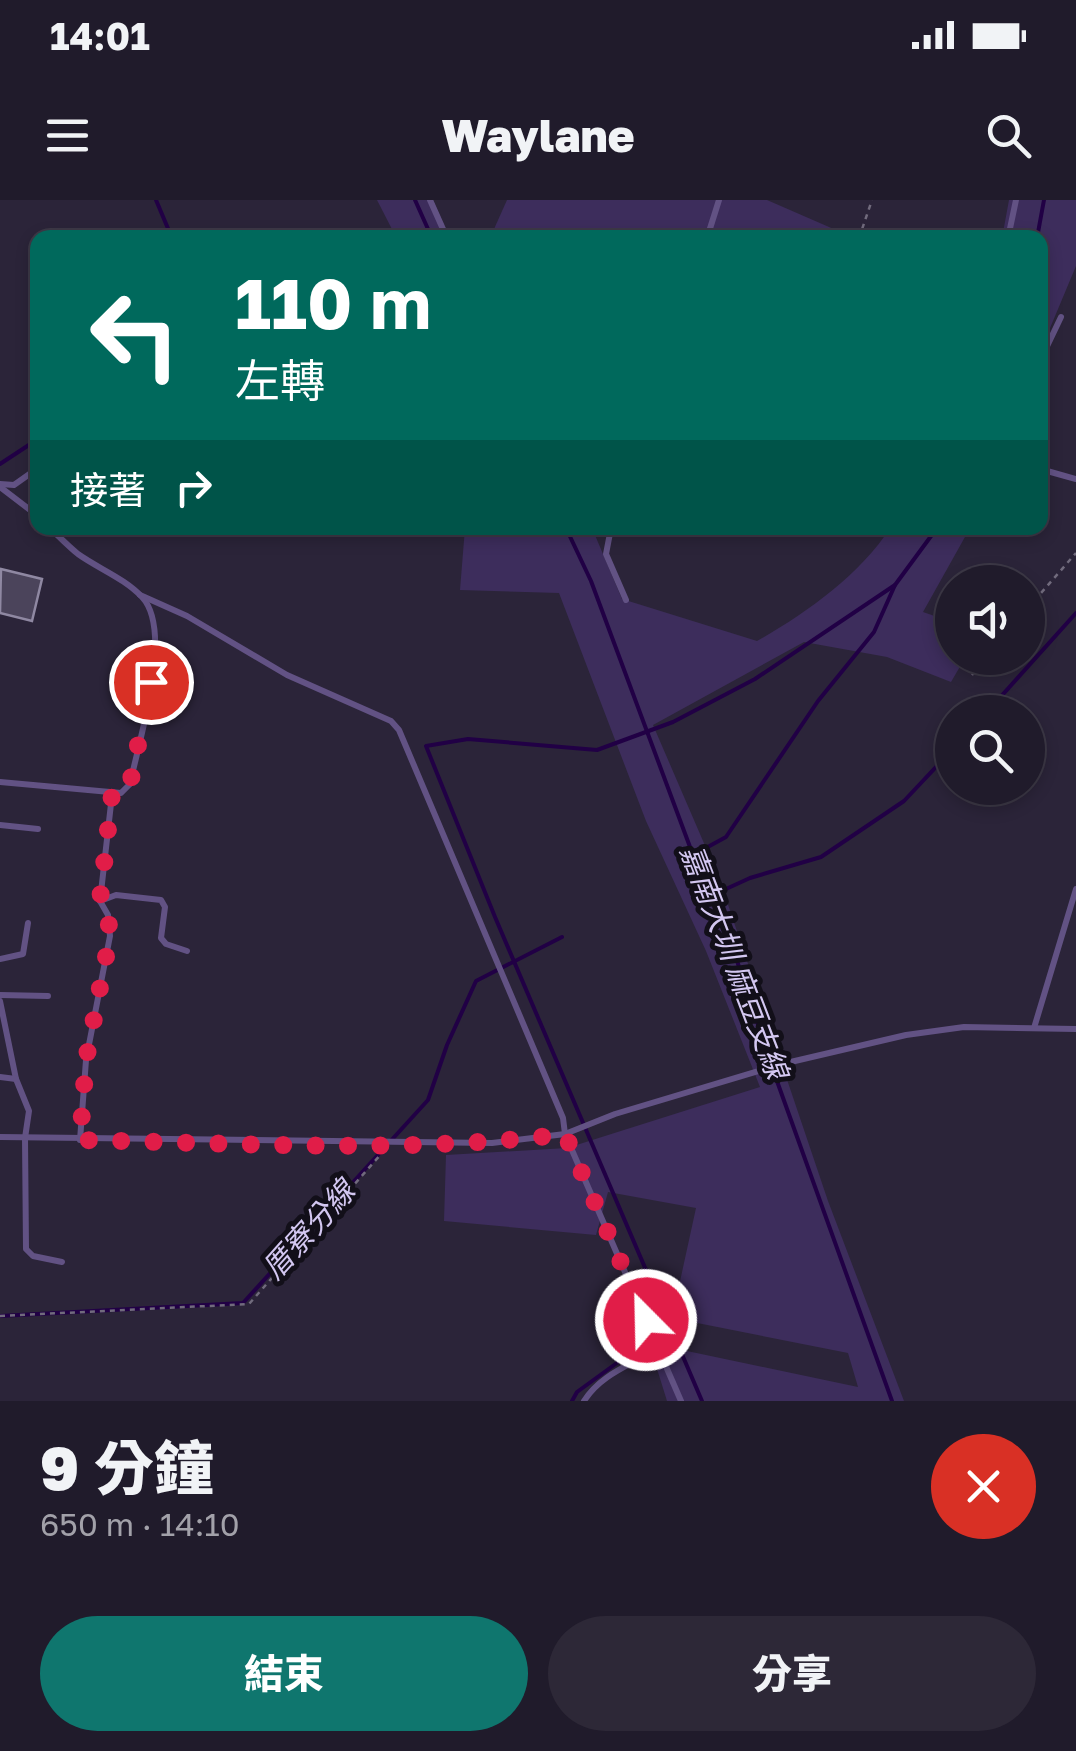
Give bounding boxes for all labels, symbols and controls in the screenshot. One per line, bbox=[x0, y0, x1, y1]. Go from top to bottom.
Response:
text: 14:01 bbox=[50, 13, 150, 58]
icon: menu bbox=[40, 108, 95, 163]
text: Waylane bbox=[441, 108, 635, 162]
icon: search bbox=[981, 108, 1036, 163]
text: 110 m bbox=[235, 260, 431, 344]
icon: left bbox=[70, 270, 200, 400]
text: 左轉 bbox=[235, 353, 325, 407]
icon: right bbox=[166, 460, 221, 515]
text: 接著 bbox=[70, 467, 146, 512]
map controls bbox=[935, 565, 1045, 805]
button: sound bbox=[935, 565, 1045, 675]
pin bbox=[109, 640, 194, 725]
icon: arrive bbox=[124, 655, 179, 710]
button: search bbox=[935, 695, 1045, 805]
water label: 嘉南大圳 麻豆支線 bbox=[674, 840, 797, 1086]
water label: 厝寮分線 bbox=[255, 1170, 364, 1286]
position arrow bbox=[594, 1268, 698, 1372]
text: 9 分鐘 bbox=[40, 1431, 214, 1503]
button: close bbox=[931, 1434, 1036, 1539]
text: 650 m · 14:10 bbox=[40, 1505, 240, 1543]
button: 結束 bbox=[40, 1616, 528, 1731]
button: 分享 bbox=[548, 1616, 1036, 1731]

